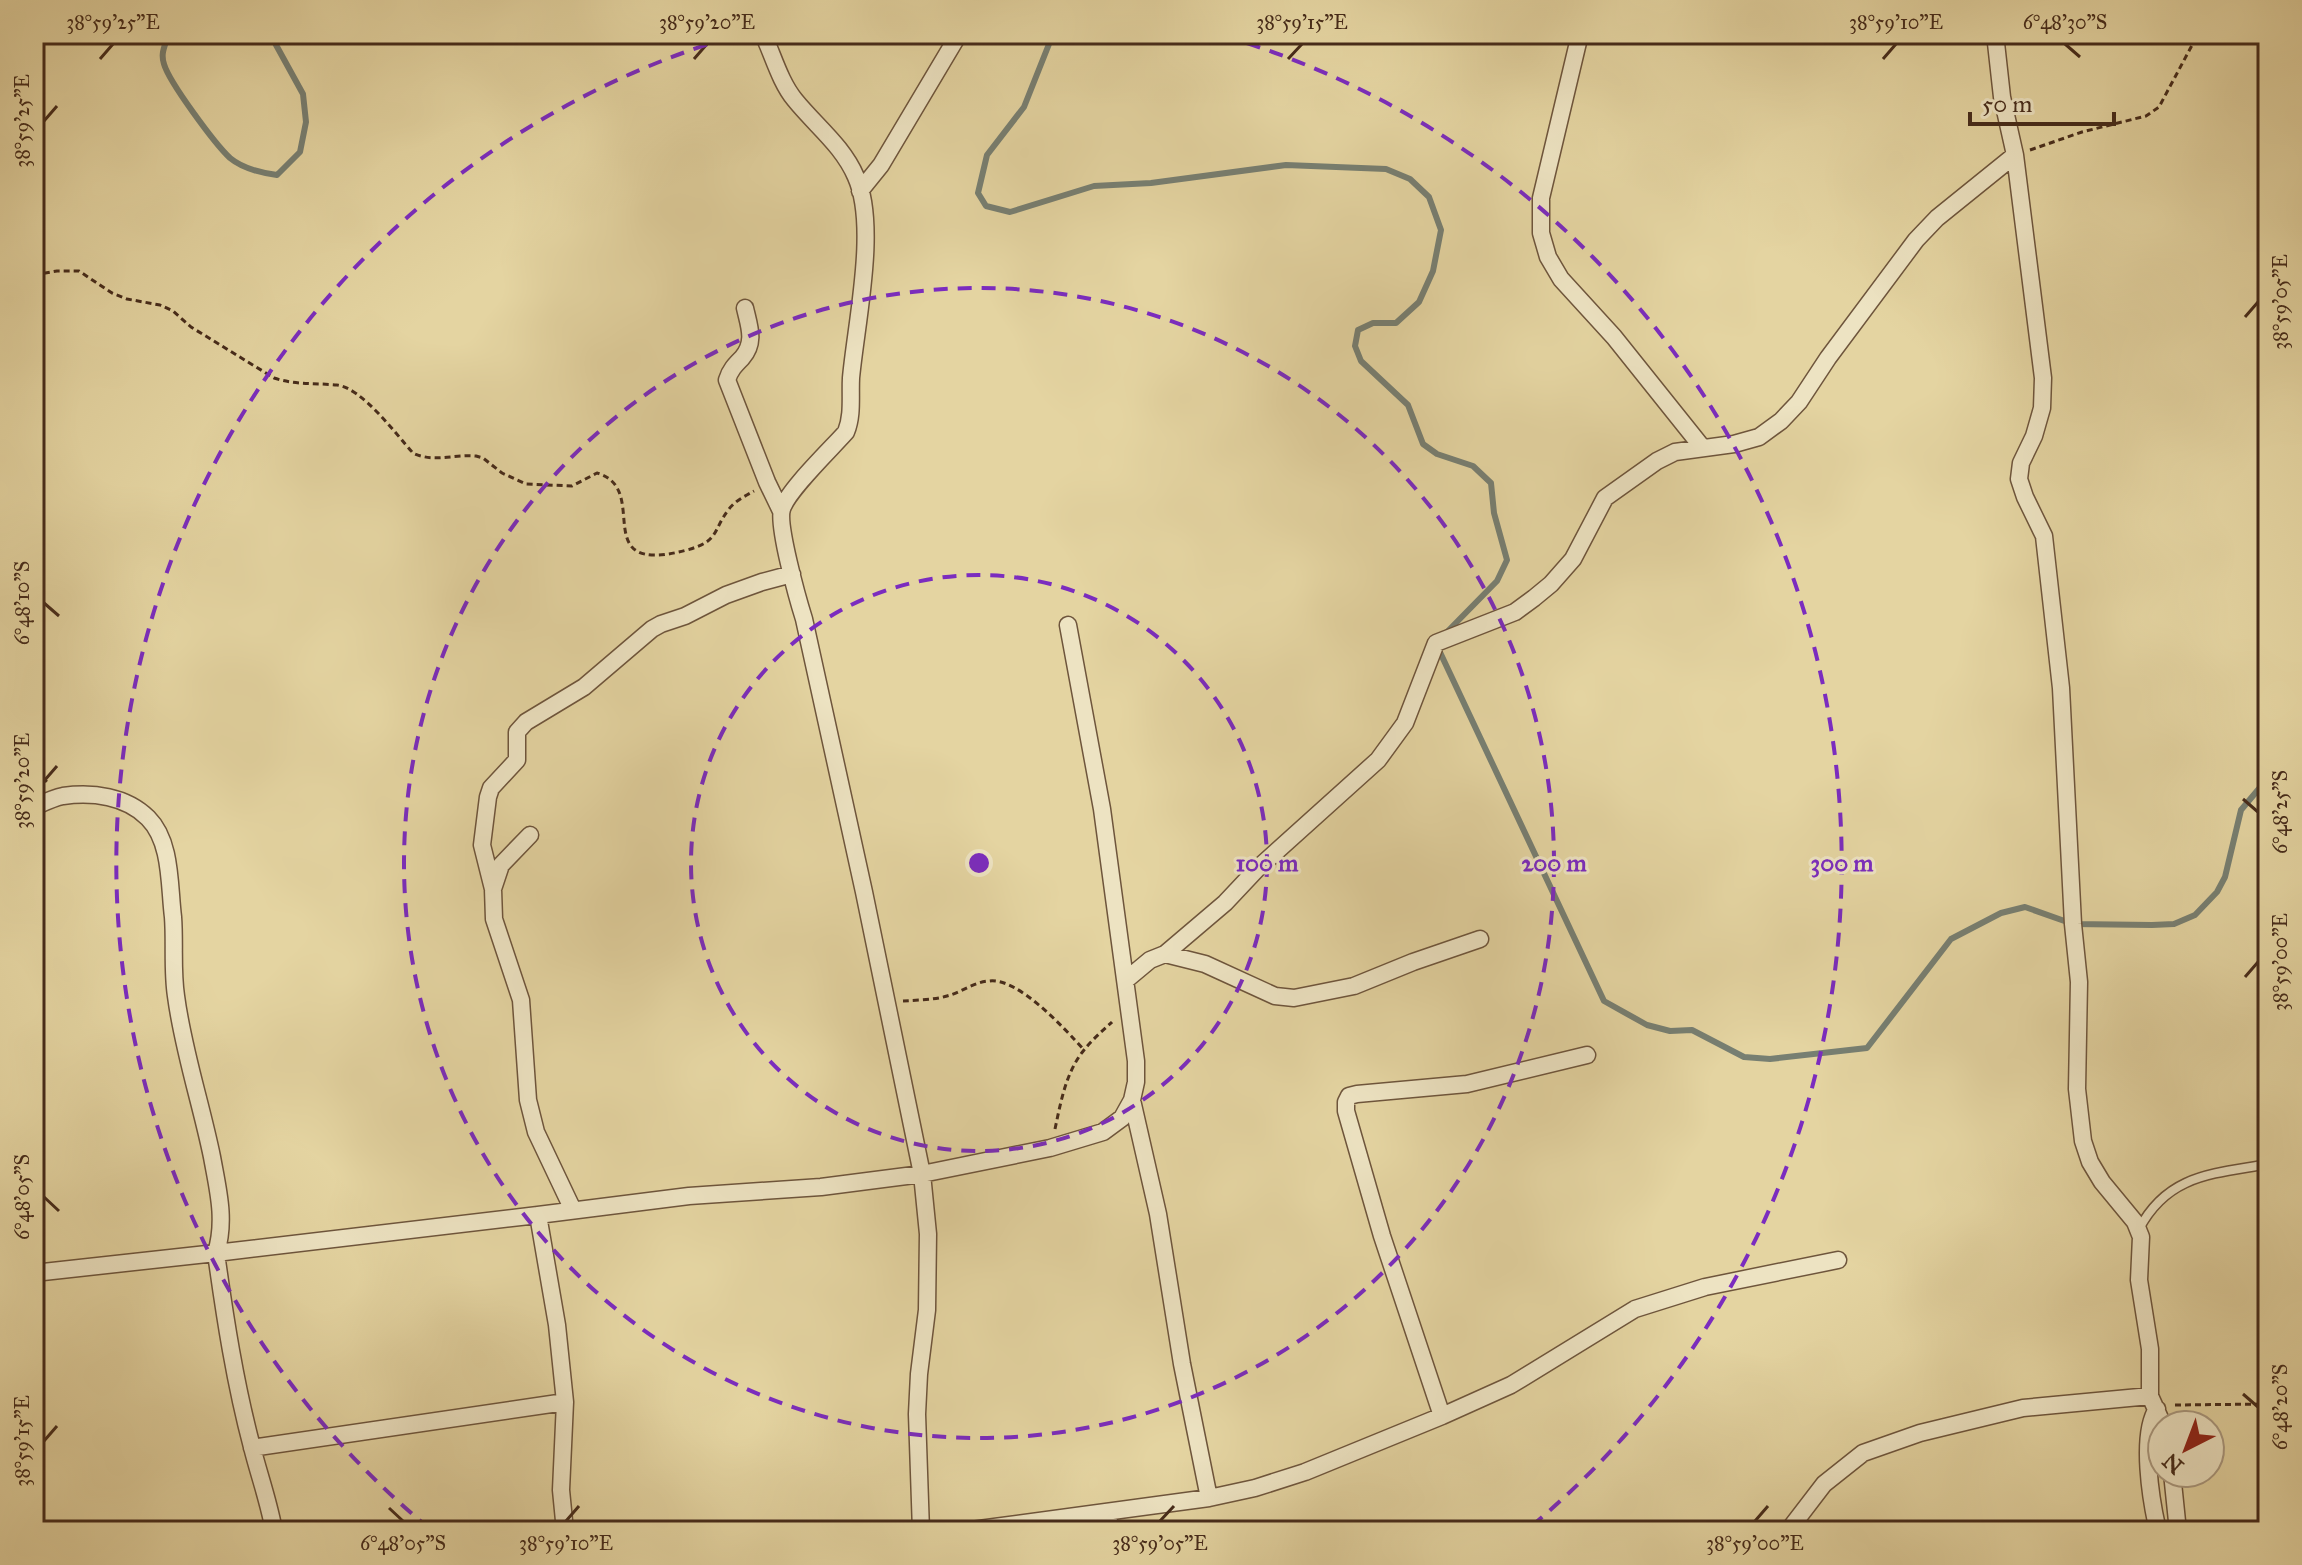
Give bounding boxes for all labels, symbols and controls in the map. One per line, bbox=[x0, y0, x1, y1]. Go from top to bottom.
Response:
text: 38°59'25"E bbox=[66, 10, 160, 34]
text: 38°59'20"E bbox=[659, 10, 755, 34]
text: 38°59'15"E bbox=[1256, 10, 1348, 34]
text: 38°59'10"E bbox=[1849, 10, 1943, 34]
text: 6°48'30"S bbox=[2023, 10, 2107, 34]
text: 38°59'25"E bbox=[10, 74, 34, 168]
scale bar bbox=[1970, 76, 2114, 126]
text: 50 m bbox=[1982, 89, 2032, 119]
text: 38°59'05"E bbox=[2268, 254, 2292, 350]
text: 6°48'10"S bbox=[10, 561, 34, 645]
text: 38°59'20"E bbox=[10, 733, 34, 829]
text: 6°48'25"S bbox=[2268, 770, 2292, 854]
text: 100 m bbox=[1236, 848, 1299, 878]
text: 200 m bbox=[1521, 848, 1587, 878]
text: 300 m bbox=[1811, 848, 1874, 878]
centre of rings bbox=[965, 849, 993, 877]
text: 38°59'00"E bbox=[2268, 913, 2292, 1011]
text: 6°48'05"S bbox=[10, 1154, 34, 1240]
text: 6°48'20"S bbox=[2268, 1364, 2292, 1450]
text: 38°59'15"E bbox=[10, 1395, 34, 1487]
north arrow bbox=[2146, 1409, 2226, 1489]
text: N bbox=[2157, 1447, 2189, 1480]
text: 6°48'05"S bbox=[360, 1531, 446, 1555]
text: 38°59'10"E bbox=[519, 1531, 613, 1555]
text: 38°59'05"E bbox=[1112, 1531, 1208, 1555]
text: 38°59'00"E bbox=[1706, 1531, 1804, 1555]

